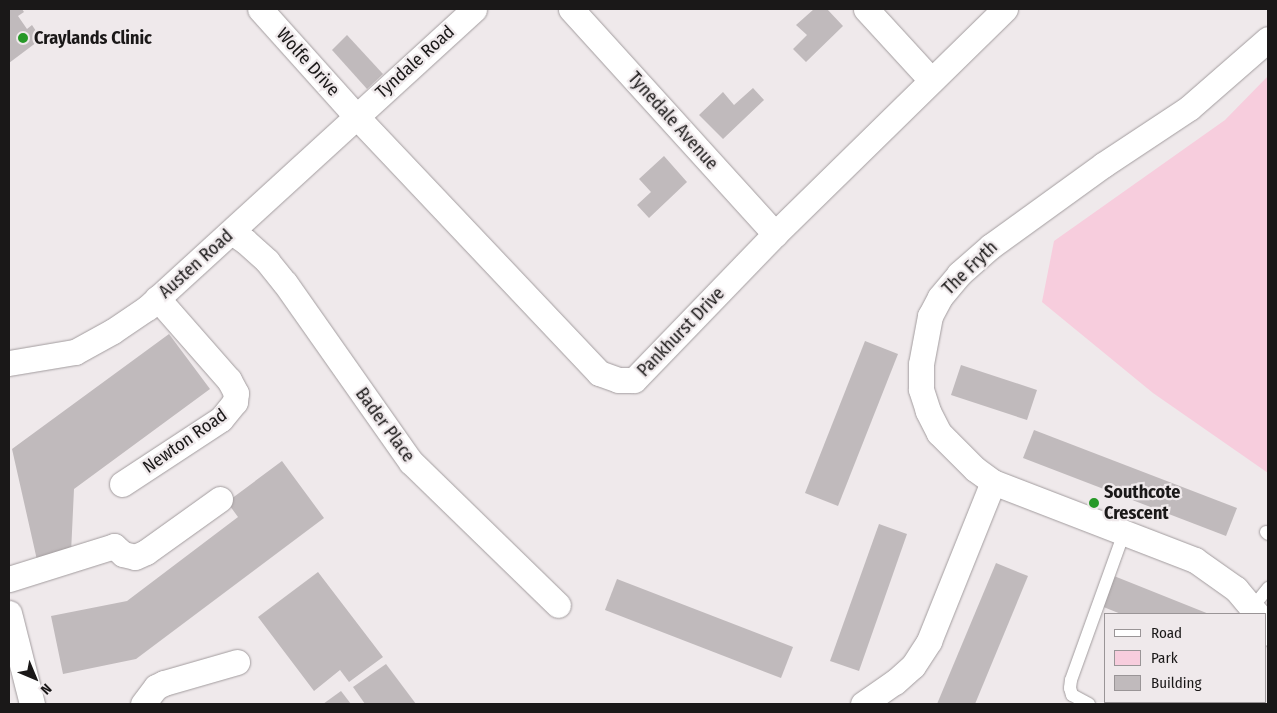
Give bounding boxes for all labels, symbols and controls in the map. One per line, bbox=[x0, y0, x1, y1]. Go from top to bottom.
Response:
street label: Tyndale Road bbox=[371, 21, 459, 103]
street label: Wolfe Drive bbox=[272, 24, 344, 100]
place label: Craylands Clinic bbox=[34, 27, 152, 49]
marker: Craylands Clinic bbox=[16, 31, 30, 45]
street label: Tynedale Avenue bbox=[623, 68, 723, 174]
street label: Austen Road bbox=[155, 225, 237, 303]
street label: The Fryth bbox=[938, 237, 1002, 299]
street label: Pankhurst Drive bbox=[633, 283, 729, 381]
street label: Bader Place bbox=[351, 384, 419, 466]
street label: Newton Road bbox=[139, 404, 231, 478]
place label: Southcote Crescent bbox=[1104, 482, 1180, 524]
marker: Southcote Crescent bbox=[1088, 497, 1100, 509]
legend bbox=[1104, 613, 1267, 703]
text: Road bbox=[1151, 624, 1182, 642]
text: Park bbox=[1151, 649, 1178, 667]
north arrow bbox=[10, 653, 60, 703]
text: Building bbox=[1151, 674, 1202, 692]
text: N bbox=[37, 680, 55, 698]

